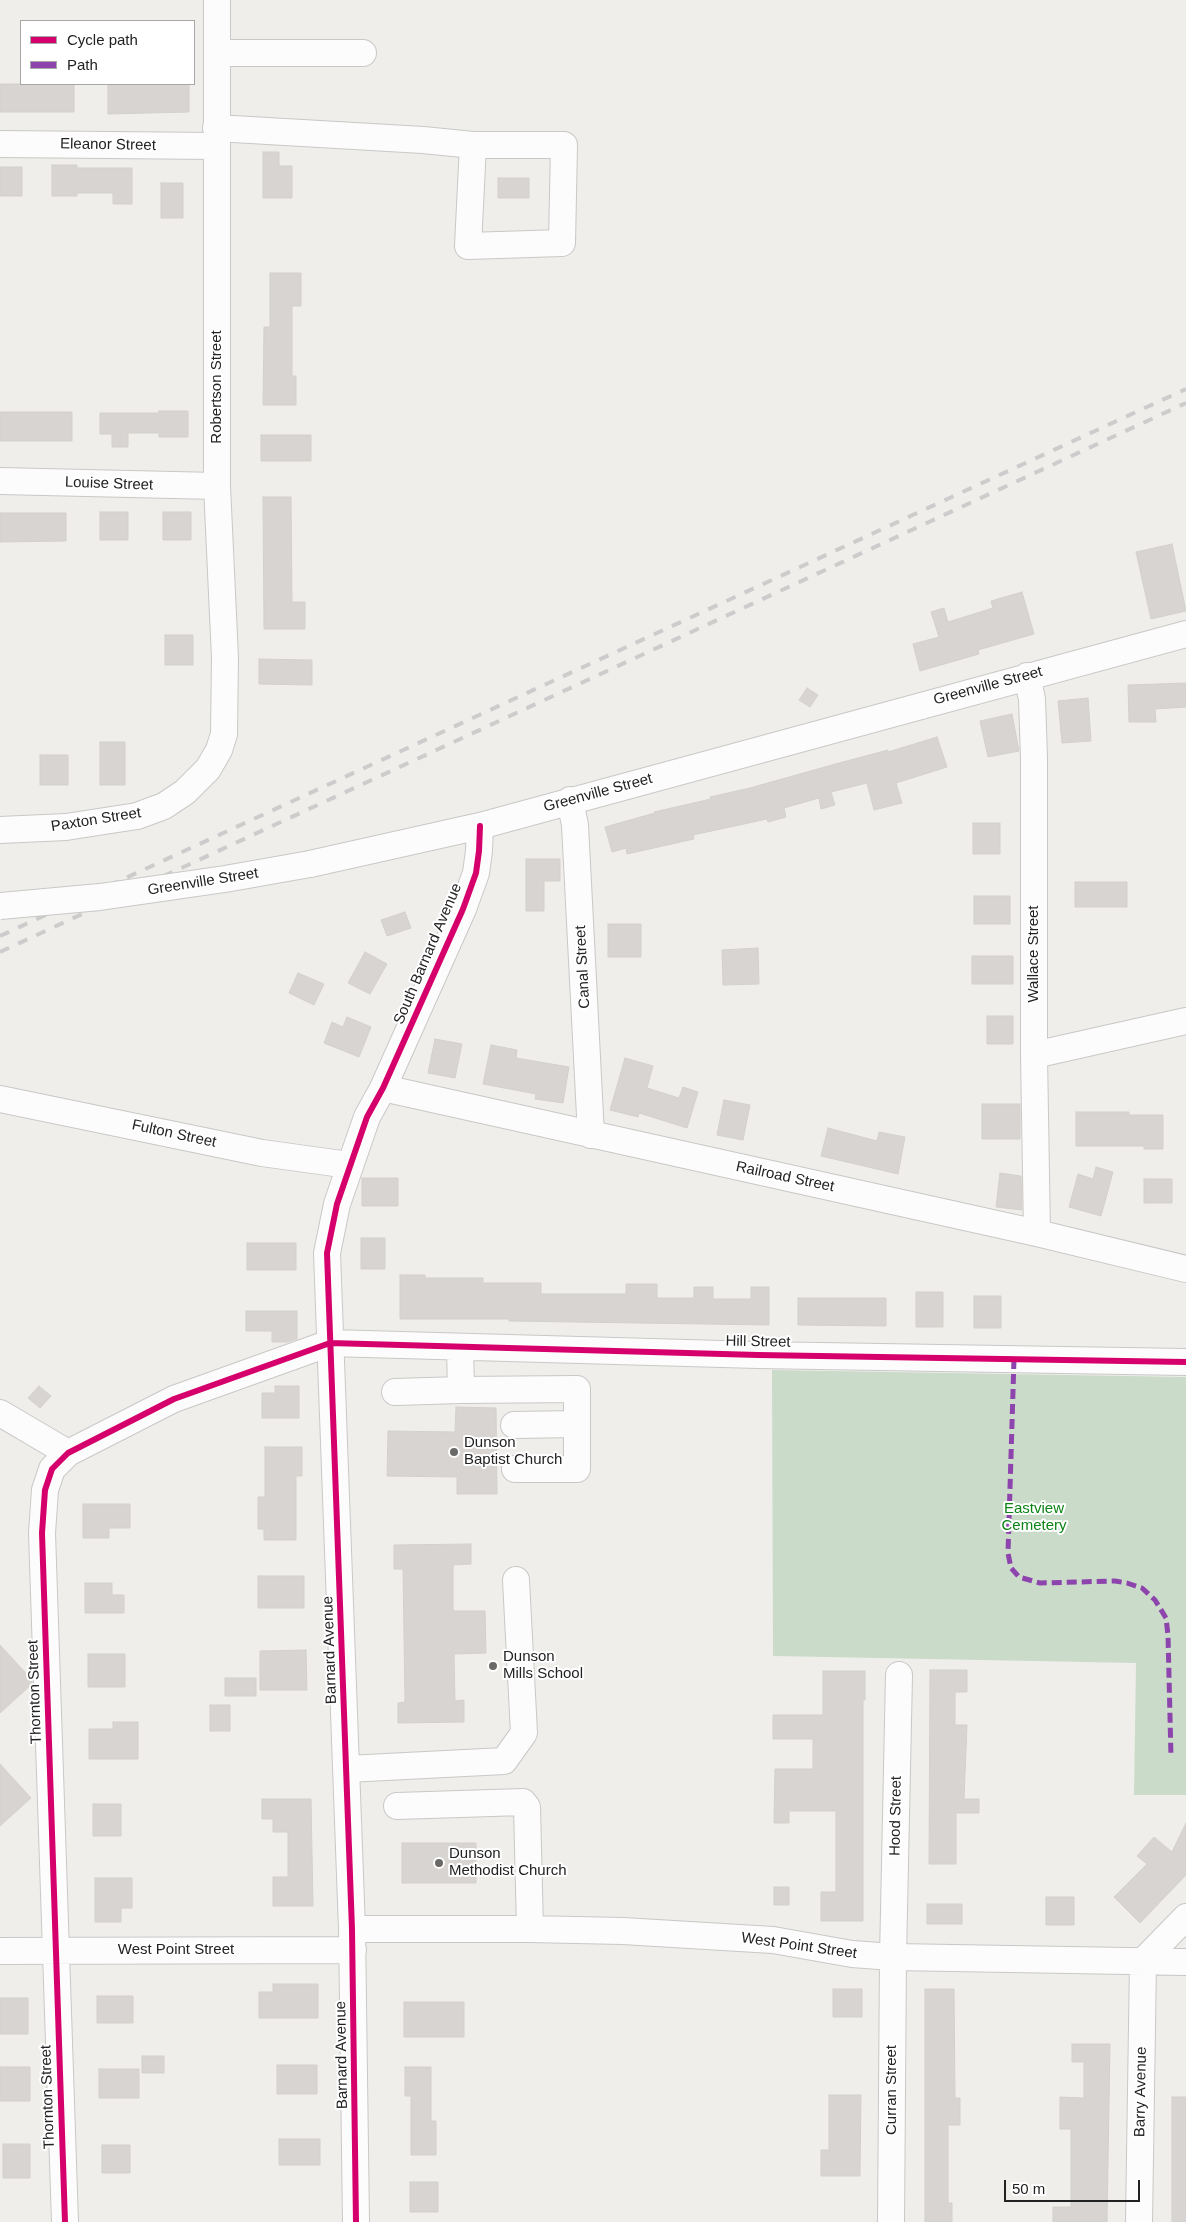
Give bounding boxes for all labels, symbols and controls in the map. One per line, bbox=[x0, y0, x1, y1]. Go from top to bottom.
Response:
legend bbox=[20, 20, 195, 85]
text: Cycle path bbox=[67, 31, 138, 48]
text: Path bbox=[67, 56, 98, 73]
street label: Eleanor Street bbox=[60, 135, 156, 155]
street label: Robertson Street bbox=[208, 330, 226, 444]
street label: Louise Street bbox=[65, 473, 153, 495]
street label: Greenville Street bbox=[932, 663, 1044, 709]
street label: Greenville Street bbox=[542, 770, 654, 816]
street label: Paxton Street bbox=[50, 804, 142, 836]
street label: Greenville Street bbox=[146, 864, 260, 900]
street label: South Barnard Avenue bbox=[390, 881, 466, 1027]
street label: Wallace Street bbox=[1025, 906, 1043, 1002]
street label: Canal Street bbox=[572, 925, 594, 1009]
street label: Fulton Street bbox=[130, 1116, 218, 1152]
street label: Railroad Street bbox=[734, 1158, 836, 1196]
street label: Hill Street bbox=[725, 1332, 791, 1352]
place label: Dunson Baptist Church bbox=[464, 1434, 562, 1469]
marker: Dunson Baptist Church bbox=[448, 1446, 460, 1458]
park label: Eastview Cemetery bbox=[1001, 1500, 1067, 1535]
street label: Barnard Avenue bbox=[319, 1596, 341, 1704]
street label: Thornton Street bbox=[24, 1640, 46, 1744]
place label: Dunson Mills School bbox=[503, 1648, 583, 1683]
marker: Dunson Mills School bbox=[487, 1660, 499, 1672]
street label: Hood Street bbox=[886, 1776, 906, 1856]
place label: Dunson Methodist Church bbox=[449, 1845, 567, 1880]
marker: Dunson Methodist Church bbox=[433, 1857, 445, 1869]
street label: West Point Street bbox=[740, 1929, 858, 1963]
street label: West Point Street bbox=[118, 1941, 234, 1959]
street label: Barnard Avenue bbox=[332, 2001, 352, 2109]
street label: Thornton Street bbox=[37, 2045, 59, 2149]
street label: Curran Street bbox=[883, 2045, 901, 2135]
street label: Barry Avenue bbox=[1131, 2047, 1151, 2137]
scale bar bbox=[1006, 2170, 1142, 2202]
text: 50 m bbox=[1012, 2180, 1045, 2197]

